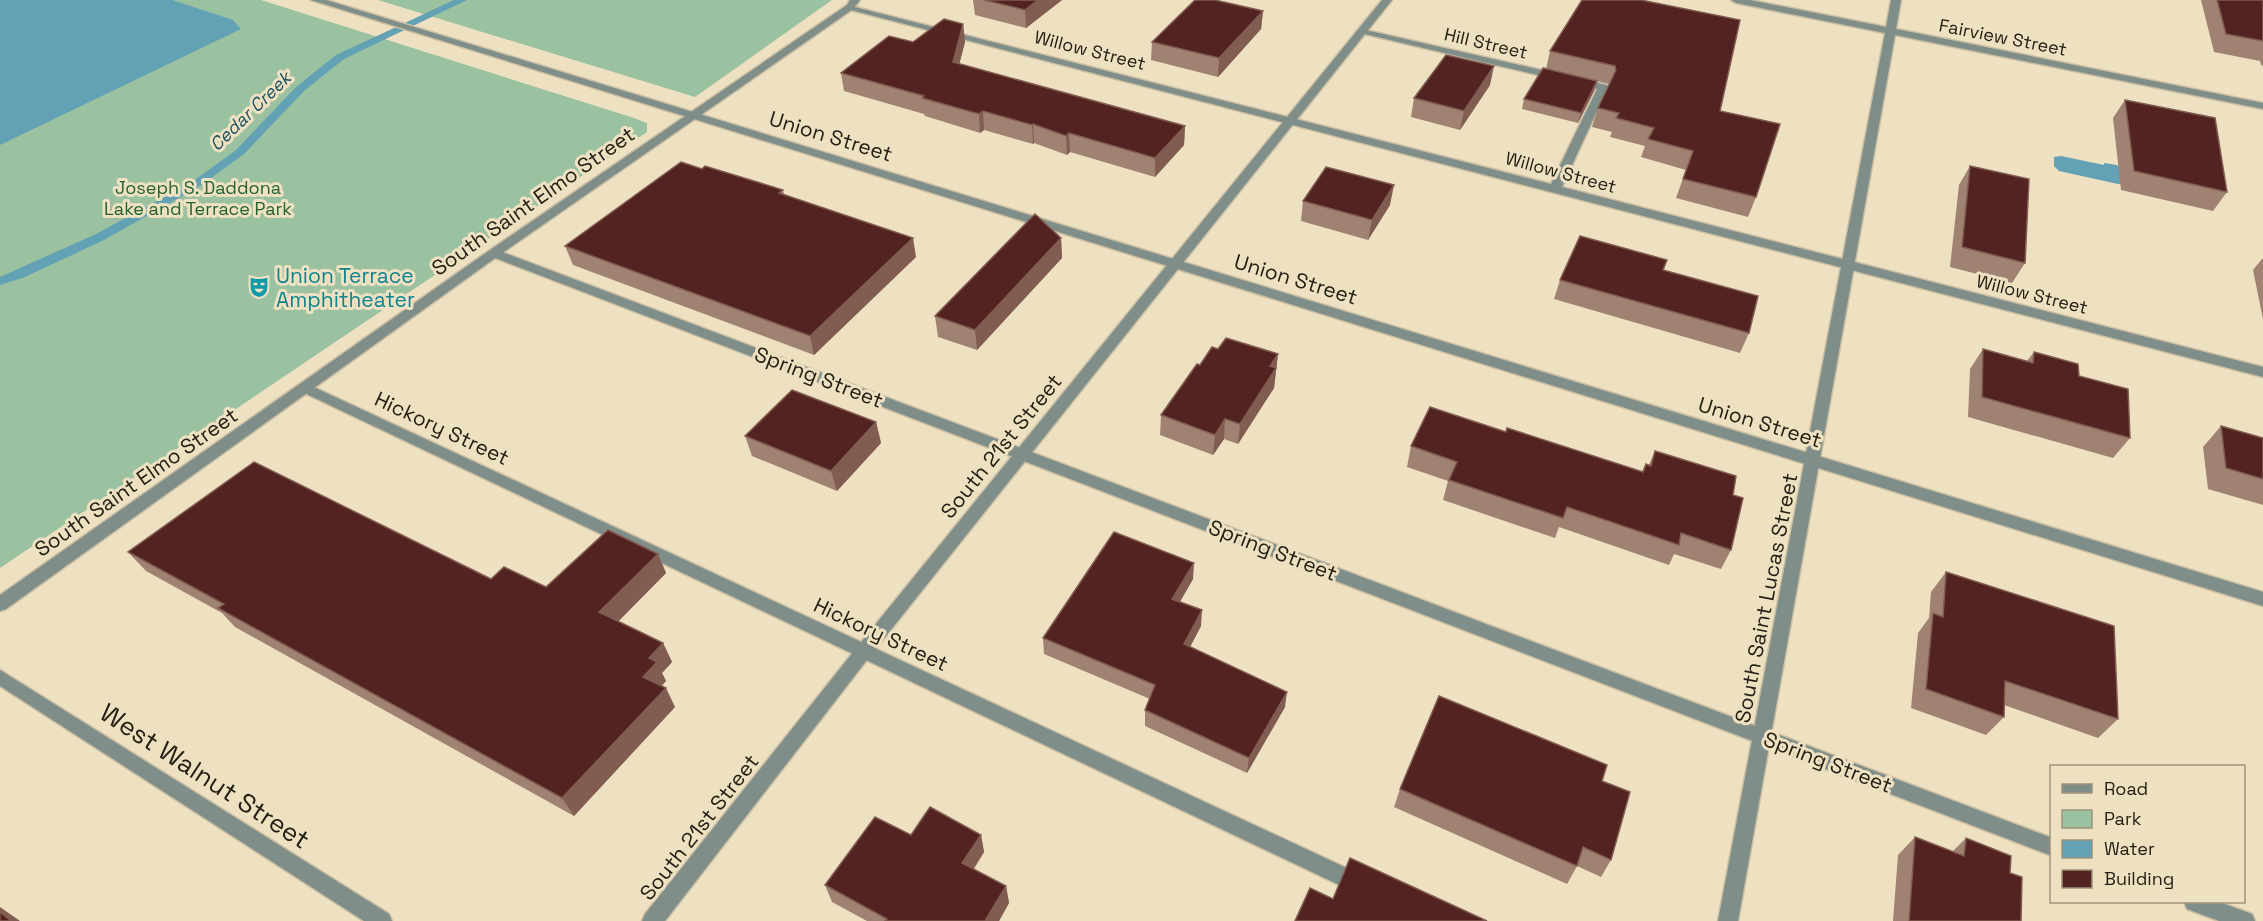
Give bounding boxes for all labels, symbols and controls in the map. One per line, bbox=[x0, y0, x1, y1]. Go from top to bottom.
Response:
street label: Fairview Street bbox=[1937, 13, 2069, 61]
street label: Hill Street bbox=[1442, 22, 1530, 64]
street label: Willow Street bbox=[1032, 25, 1148, 75]
water label: Cedar Creek bbox=[204, 65, 297, 156]
street label: Union Street bbox=[766, 104, 896, 168]
street label: South Saint Elmo Street bbox=[426, 121, 640, 281]
street label: Willow Street bbox=[1503, 146, 1619, 198]
park label: Joseph S. Daddona Lake and Terrace Park bbox=[104, 176, 292, 220]
street label: Union Street bbox=[1231, 247, 1361, 311]
place label: Union Terrace Amphitheater bbox=[276, 262, 415, 313]
street label: Willow Street bbox=[1974, 269, 2090, 319]
theatre icon: Union Terrace Amphitheater bbox=[247, 275, 271, 299]
street label: Spring Street bbox=[751, 340, 887, 414]
street label: South 21st Street bbox=[934, 368, 1068, 524]
street label: Hickory Street bbox=[370, 385, 514, 471]
street label: Union Street bbox=[1695, 390, 1825, 454]
street label: South Saint Elmo Street bbox=[29, 402, 243, 562]
street label: South Saint Lucas Street bbox=[1729, 471, 1803, 725]
street label: Spring Street bbox=[1205, 513, 1341, 587]
street label: Hickory Street bbox=[809, 591, 953, 677]
street label: West Walnut Street bbox=[94, 696, 316, 856]
street label: Spring Street bbox=[1760, 725, 1896, 799]
street label: South 21st Street bbox=[634, 749, 764, 905]
legend bbox=[2050, 765, 2245, 903]
text: Road bbox=[2104, 777, 2148, 800]
text: Park bbox=[2104, 807, 2142, 830]
text: Water bbox=[2104, 837, 2155, 860]
text: Building bbox=[2104, 867, 2174, 890]

